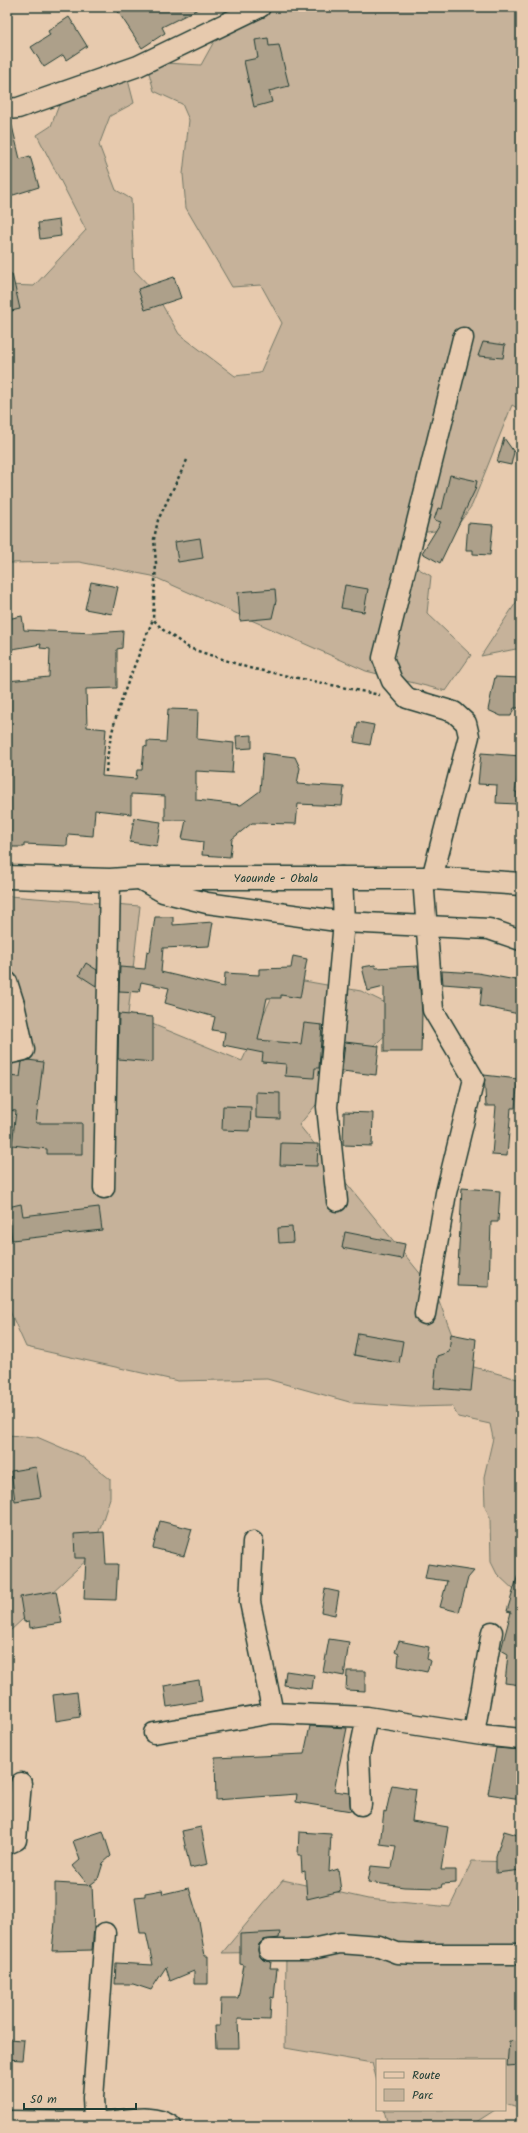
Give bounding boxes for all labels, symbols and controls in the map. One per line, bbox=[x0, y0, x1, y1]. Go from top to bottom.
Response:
street label: Yaounde - Obala bbox=[234, 869, 319, 888]
legend bbox=[376, 2059, 506, 2111]
text: Route bbox=[412, 2066, 441, 2085]
scale bar bbox=[24, 2085, 136, 2111]
text: Parc bbox=[412, 2086, 433, 2105]
text: 50 m bbox=[30, 2090, 57, 2109]

